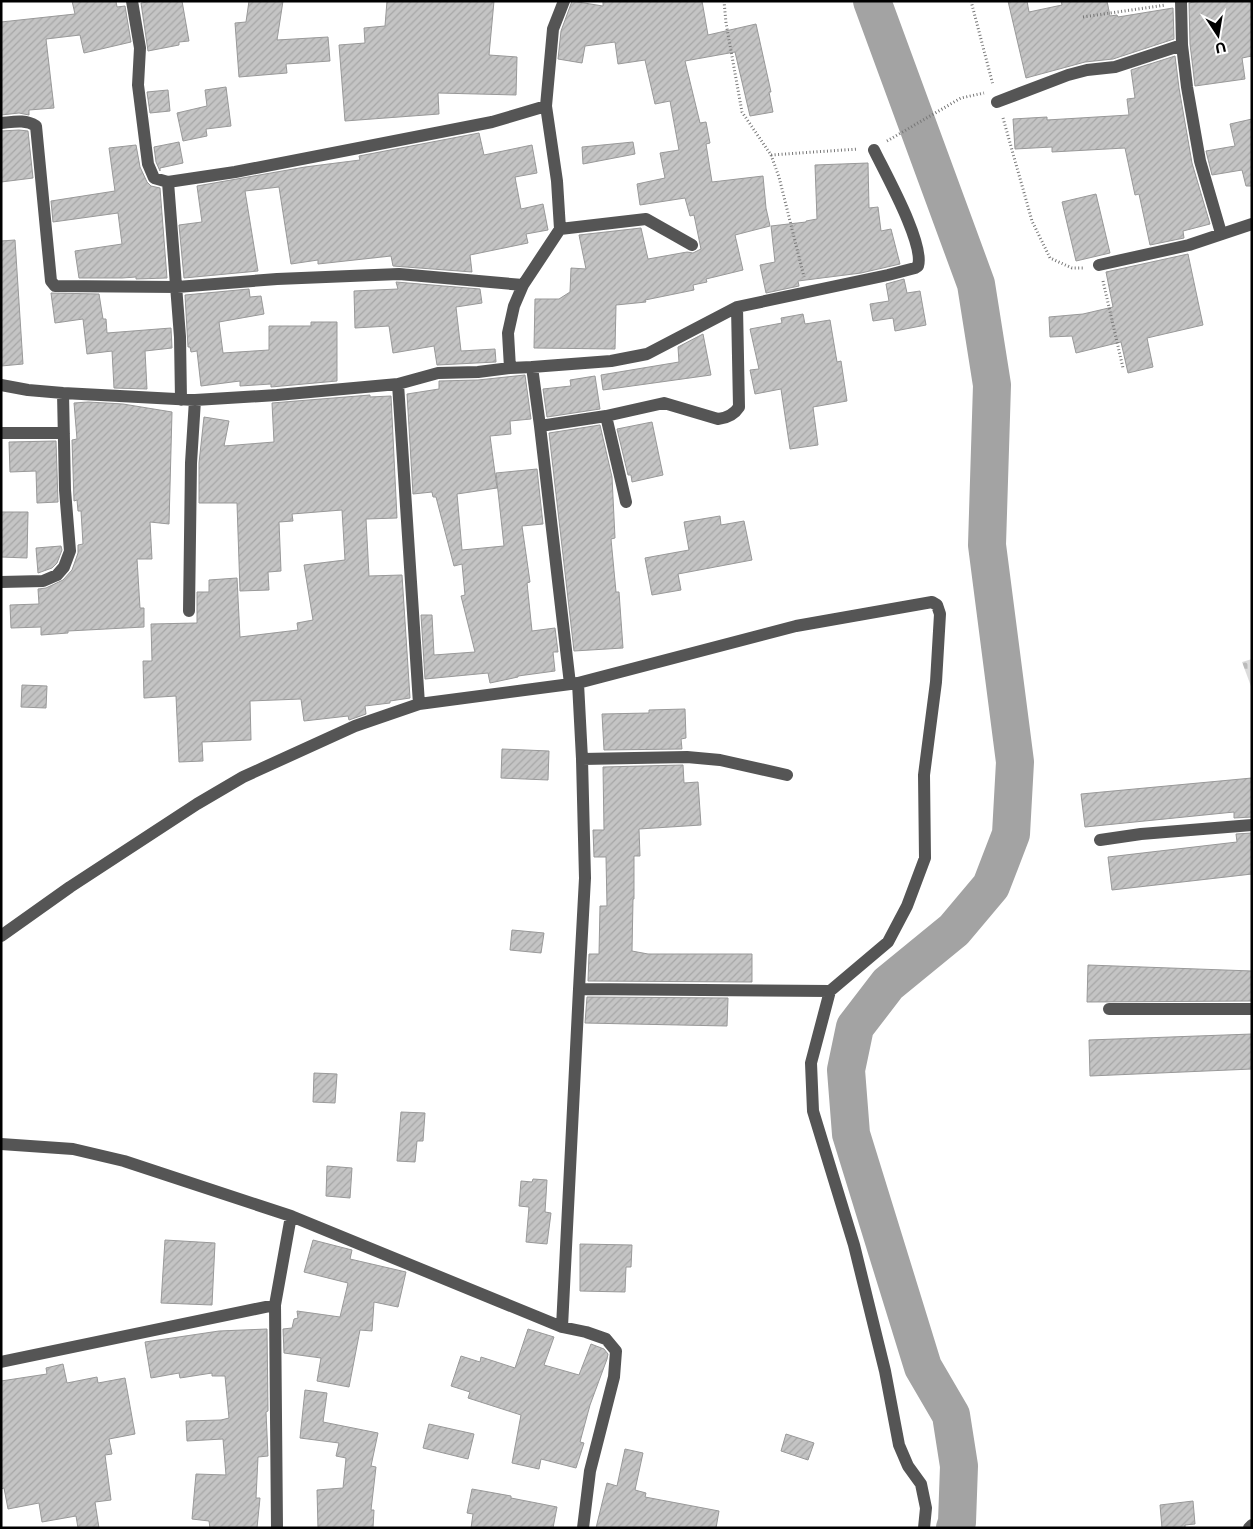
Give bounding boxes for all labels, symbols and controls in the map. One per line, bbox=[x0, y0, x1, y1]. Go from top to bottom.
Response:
north arrow bbox=[1193, 10, 1243, 60]
text: U bbox=[1213, 38, 1228, 58]

